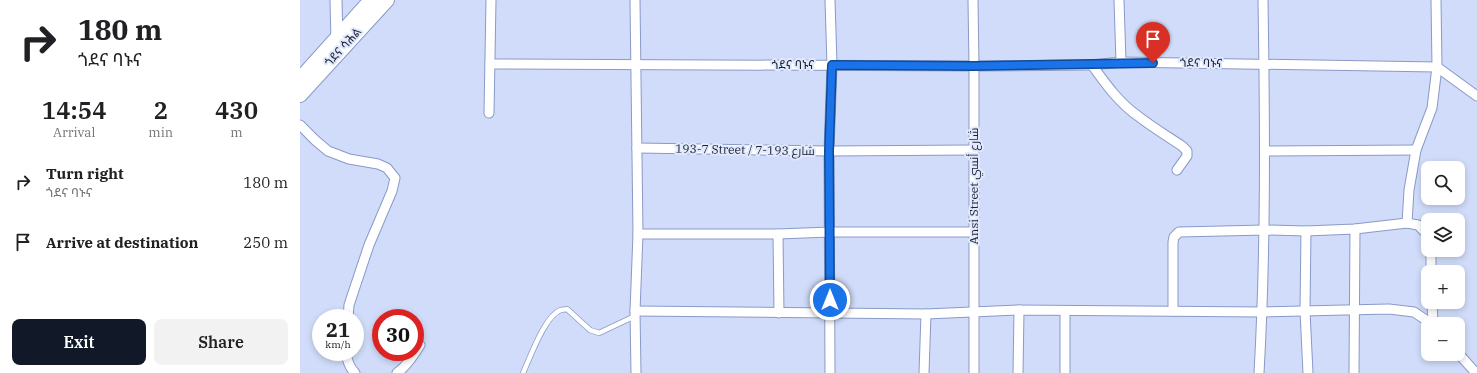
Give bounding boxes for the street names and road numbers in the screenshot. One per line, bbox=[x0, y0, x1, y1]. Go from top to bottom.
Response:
street label: ጎደና ሳሕል bbox=[321, 24, 364, 69]
street label: ጎደና ባኑና bbox=[1180, 55, 1222, 70]
street label: ጎደና ባኑና bbox=[772, 57, 814, 72]
street label: Ansi Street شارع أنسي bbox=[966, 127, 984, 245]
street label: 193-7 Street / شارع 193-7 bbox=[675, 141, 815, 159]

